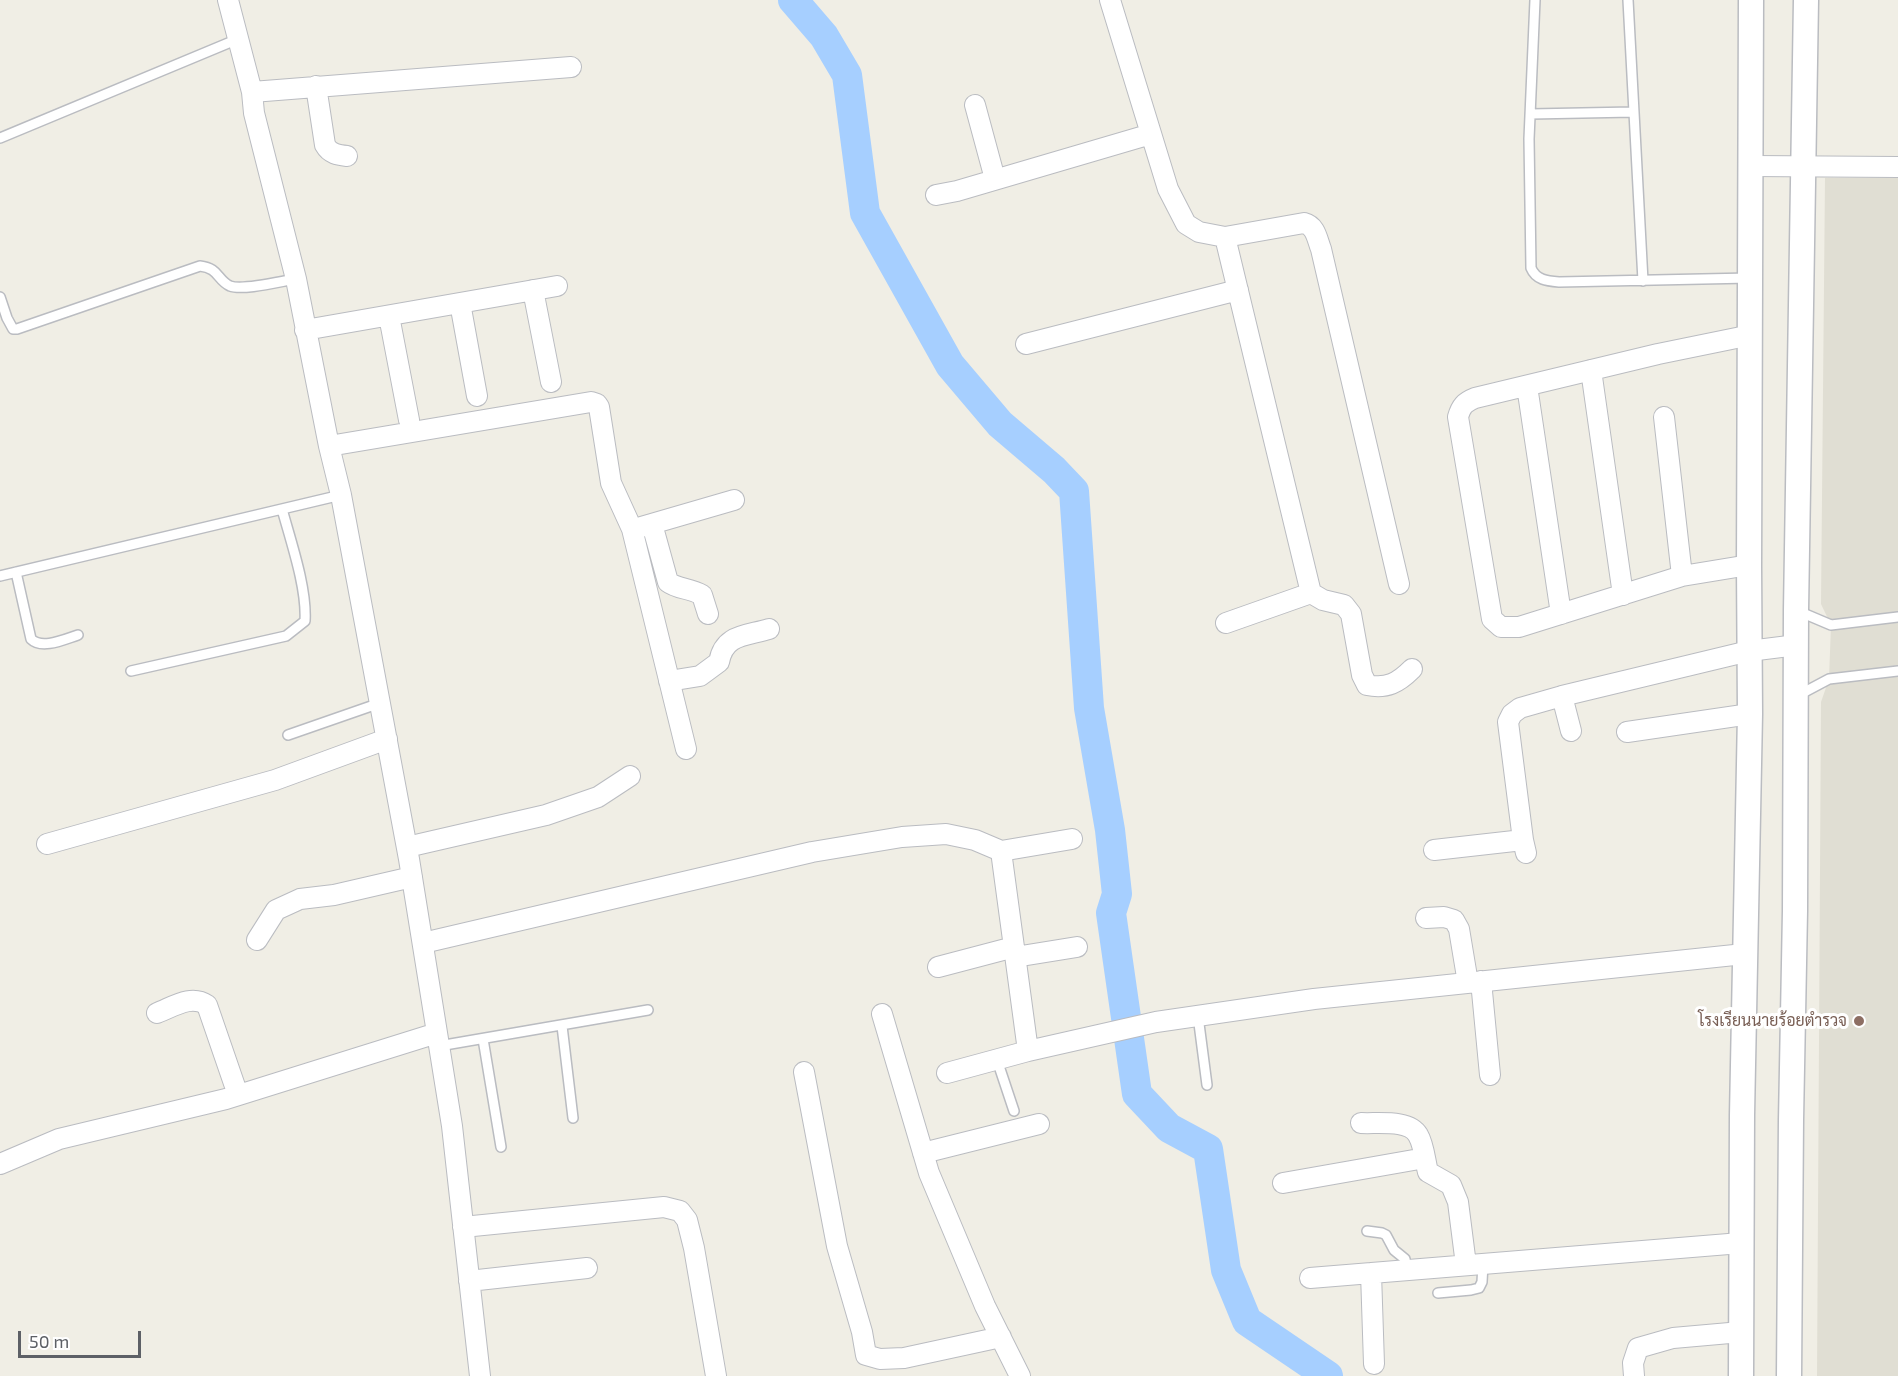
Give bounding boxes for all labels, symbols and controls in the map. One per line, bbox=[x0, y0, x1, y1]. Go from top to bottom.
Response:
place label: โรงเรียนนายร้อยตำรวจ bbox=[1698, 1011, 1847, 1031]
marker: โรงเรียนนายร้อยตำรวจ bbox=[1852, 1014, 1866, 1028]
scale bar bbox=[21, 1319, 144, 1357]
text: 50 m bbox=[29, 1330, 69, 1352]

